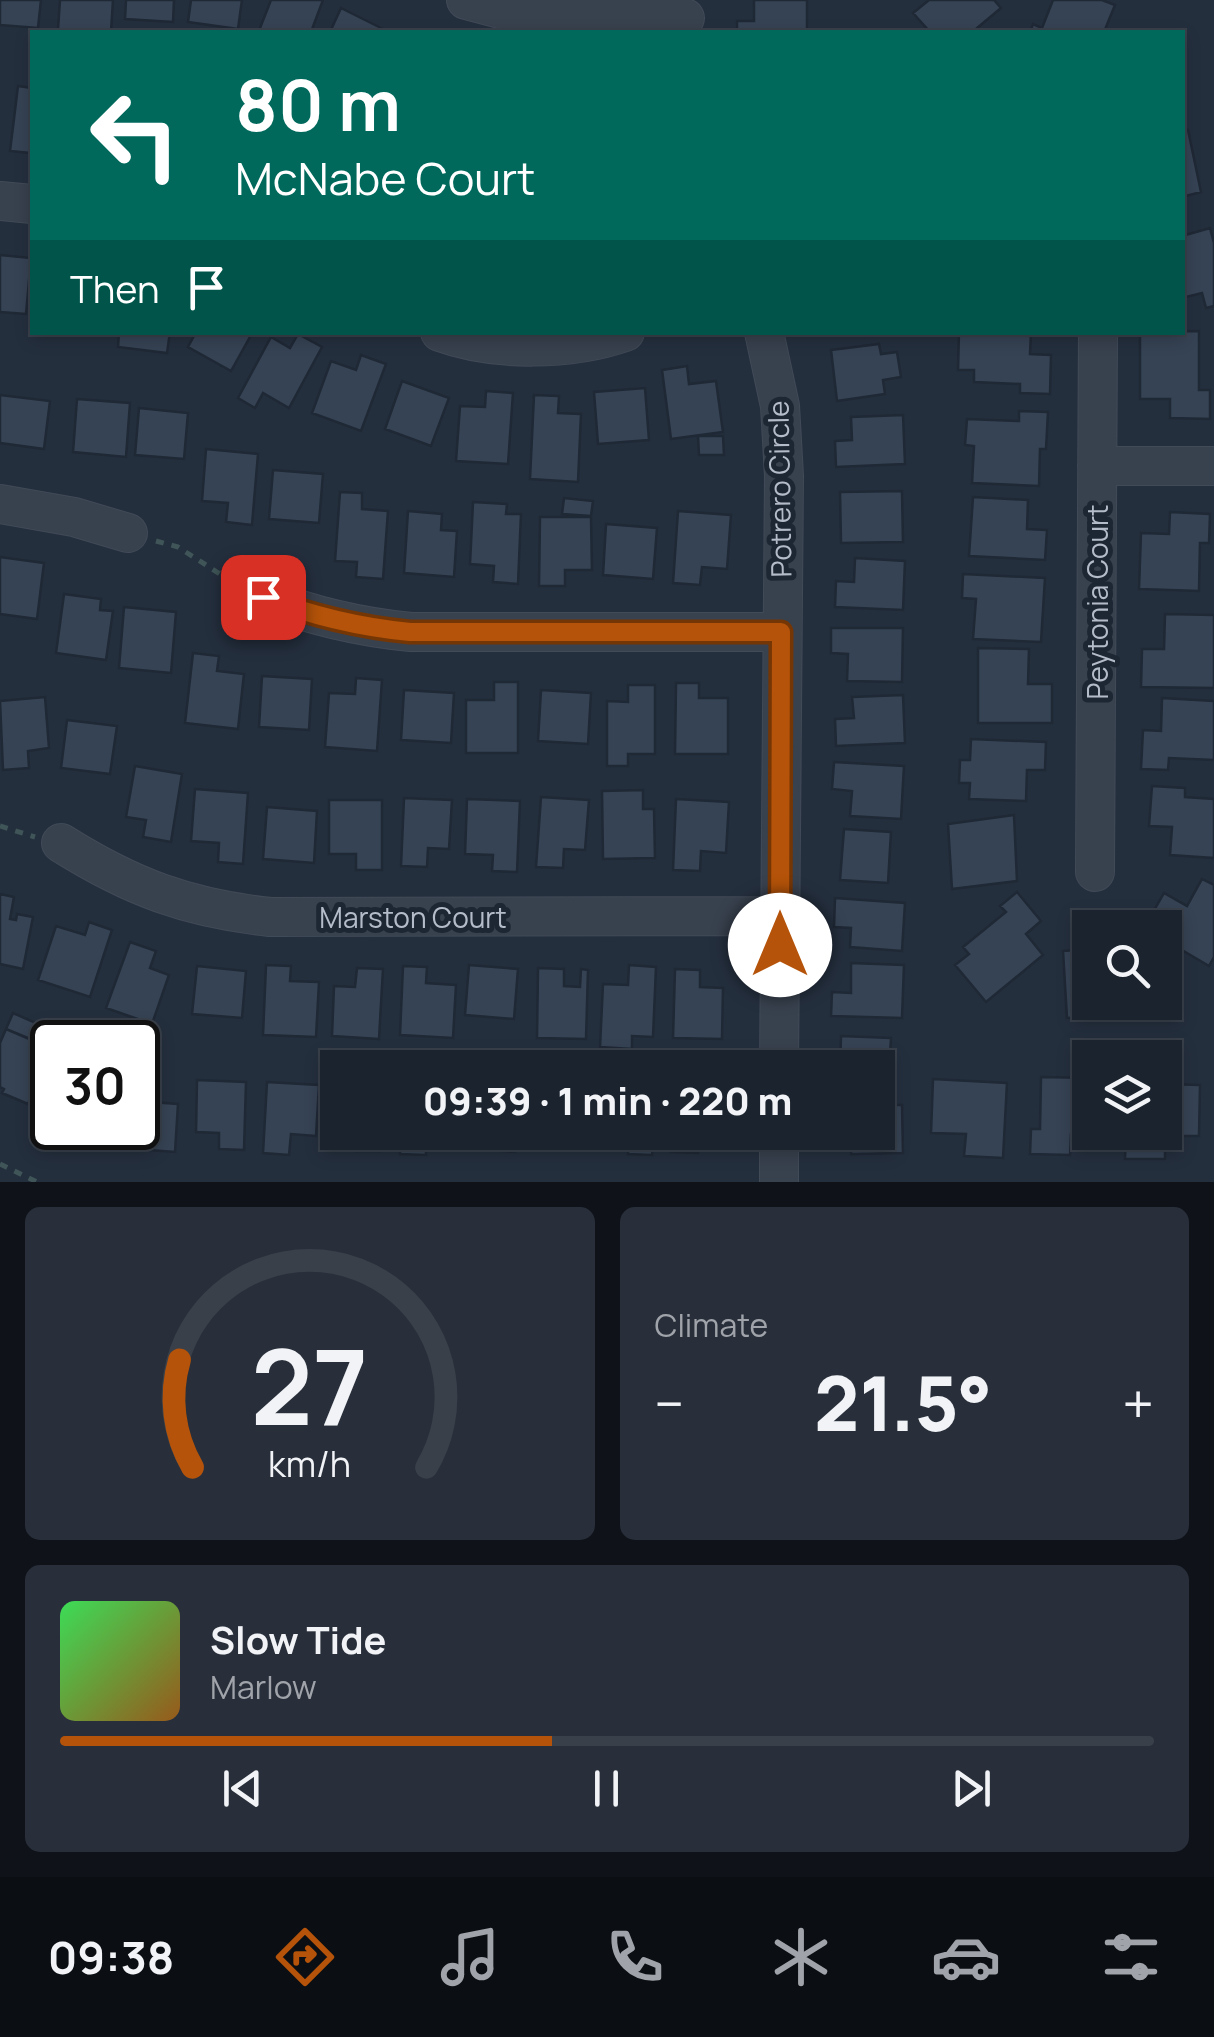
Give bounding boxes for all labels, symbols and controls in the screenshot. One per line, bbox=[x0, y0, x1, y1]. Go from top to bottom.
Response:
text: 80 m bbox=[235, 56, 401, 152]
icon: left bbox=[70, 70, 200, 200]
text: McNabe Court bbox=[235, 147, 535, 209]
icon: arrive bbox=[179, 260, 234, 315]
text: Then bbox=[70, 262, 159, 314]
street label: Potrero Circle bbox=[758, 400, 800, 578]
street label: Peytonia Court bbox=[1078, 505, 1116, 699]
pin bbox=[221, 555, 306, 640]
icon: arrive bbox=[236, 570, 291, 625]
position arrow bbox=[728, 893, 832, 997]
street label: Marston Court bbox=[319, 898, 507, 936]
map controls bbox=[1072, 910, 1182, 1150]
button: search bbox=[1072, 910, 1182, 1020]
speed limit sign: 30 bbox=[30, 1020, 160, 1150]
button: layers bbox=[1072, 1040, 1182, 1150]
text: 09:39 · 1 min · 220 m bbox=[423, 1074, 792, 1126]
text: Climate bbox=[655, 1303, 768, 1347]
text: 27 bbox=[251, 1314, 368, 1456]
text: 21.5° bbox=[814, 1351, 992, 1454]
text: − bbox=[655, 1365, 684, 1441]
text: + bbox=[1122, 1365, 1154, 1441]
text: km/h bbox=[268, 1439, 351, 1488]
text: Slow Tide bbox=[210, 1613, 387, 1665]
text: Marlow bbox=[210, 1665, 317, 1709]
icon: previous bbox=[215, 1761, 270, 1816]
icon: pause bbox=[579, 1761, 634, 1816]
icon: next bbox=[944, 1761, 999, 1816]
icon: directions bbox=[270, 1922, 340, 1992]
icon: music bbox=[435, 1922, 505, 1992]
icon: phone bbox=[600, 1922, 670, 1992]
icon: climate bbox=[766, 1922, 836, 1992]
icon: car bbox=[931, 1922, 1001, 1992]
icon: filters bbox=[1096, 1922, 1166, 1992]
text: 09:38 bbox=[48, 1926, 174, 1988]

